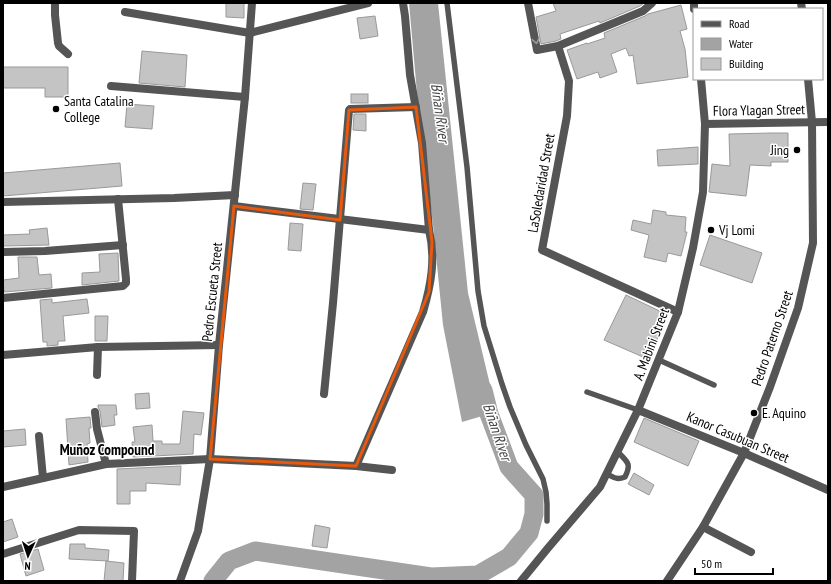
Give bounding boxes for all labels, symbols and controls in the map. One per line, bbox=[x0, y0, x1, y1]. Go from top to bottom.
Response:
legend bbox=[693, 8, 823, 80]
text: Road bbox=[729, 16, 749, 31]
text: Water bbox=[729, 36, 754, 51]
one-way arrow bbox=[531, 38, 539, 44]
text: Building bbox=[729, 56, 764, 71]
water label: Biñan River bbox=[427, 82, 454, 145]
place label: Santa Catalina College bbox=[64, 92, 133, 126]
street label: Flora Ylagan Street bbox=[713, 100, 805, 120]
marker: Santa Catalina College bbox=[51, 104, 61, 114]
street label: LaSoledaridad Street bbox=[523, 132, 559, 234]
place label: Jing bbox=[769, 141, 789, 159]
marker: Jing bbox=[792, 145, 802, 155]
place label: Vj Lomi bbox=[718, 221, 755, 239]
marker: Vj Lomi bbox=[706, 225, 716, 235]
street label: Pedro Escueta Street bbox=[198, 241, 226, 342]
street label: Pedro Paterno Street bbox=[747, 288, 797, 388]
street label: A. Mabini Street bbox=[629, 305, 673, 383]
water label: Biñan River bbox=[479, 401, 517, 465]
place label: E. Aquino bbox=[762, 404, 806, 422]
street label: Kanor Casubuan Street bbox=[684, 407, 792, 467]
marker: E. Aquino bbox=[749, 408, 759, 418]
district label: Muñoz Compound bbox=[60, 440, 155, 459]
north arrow bbox=[8, 536, 48, 576]
scale bar bbox=[695, 550, 773, 576]
text: 50 m bbox=[701, 556, 722, 571]
text: N bbox=[24, 559, 31, 573]

